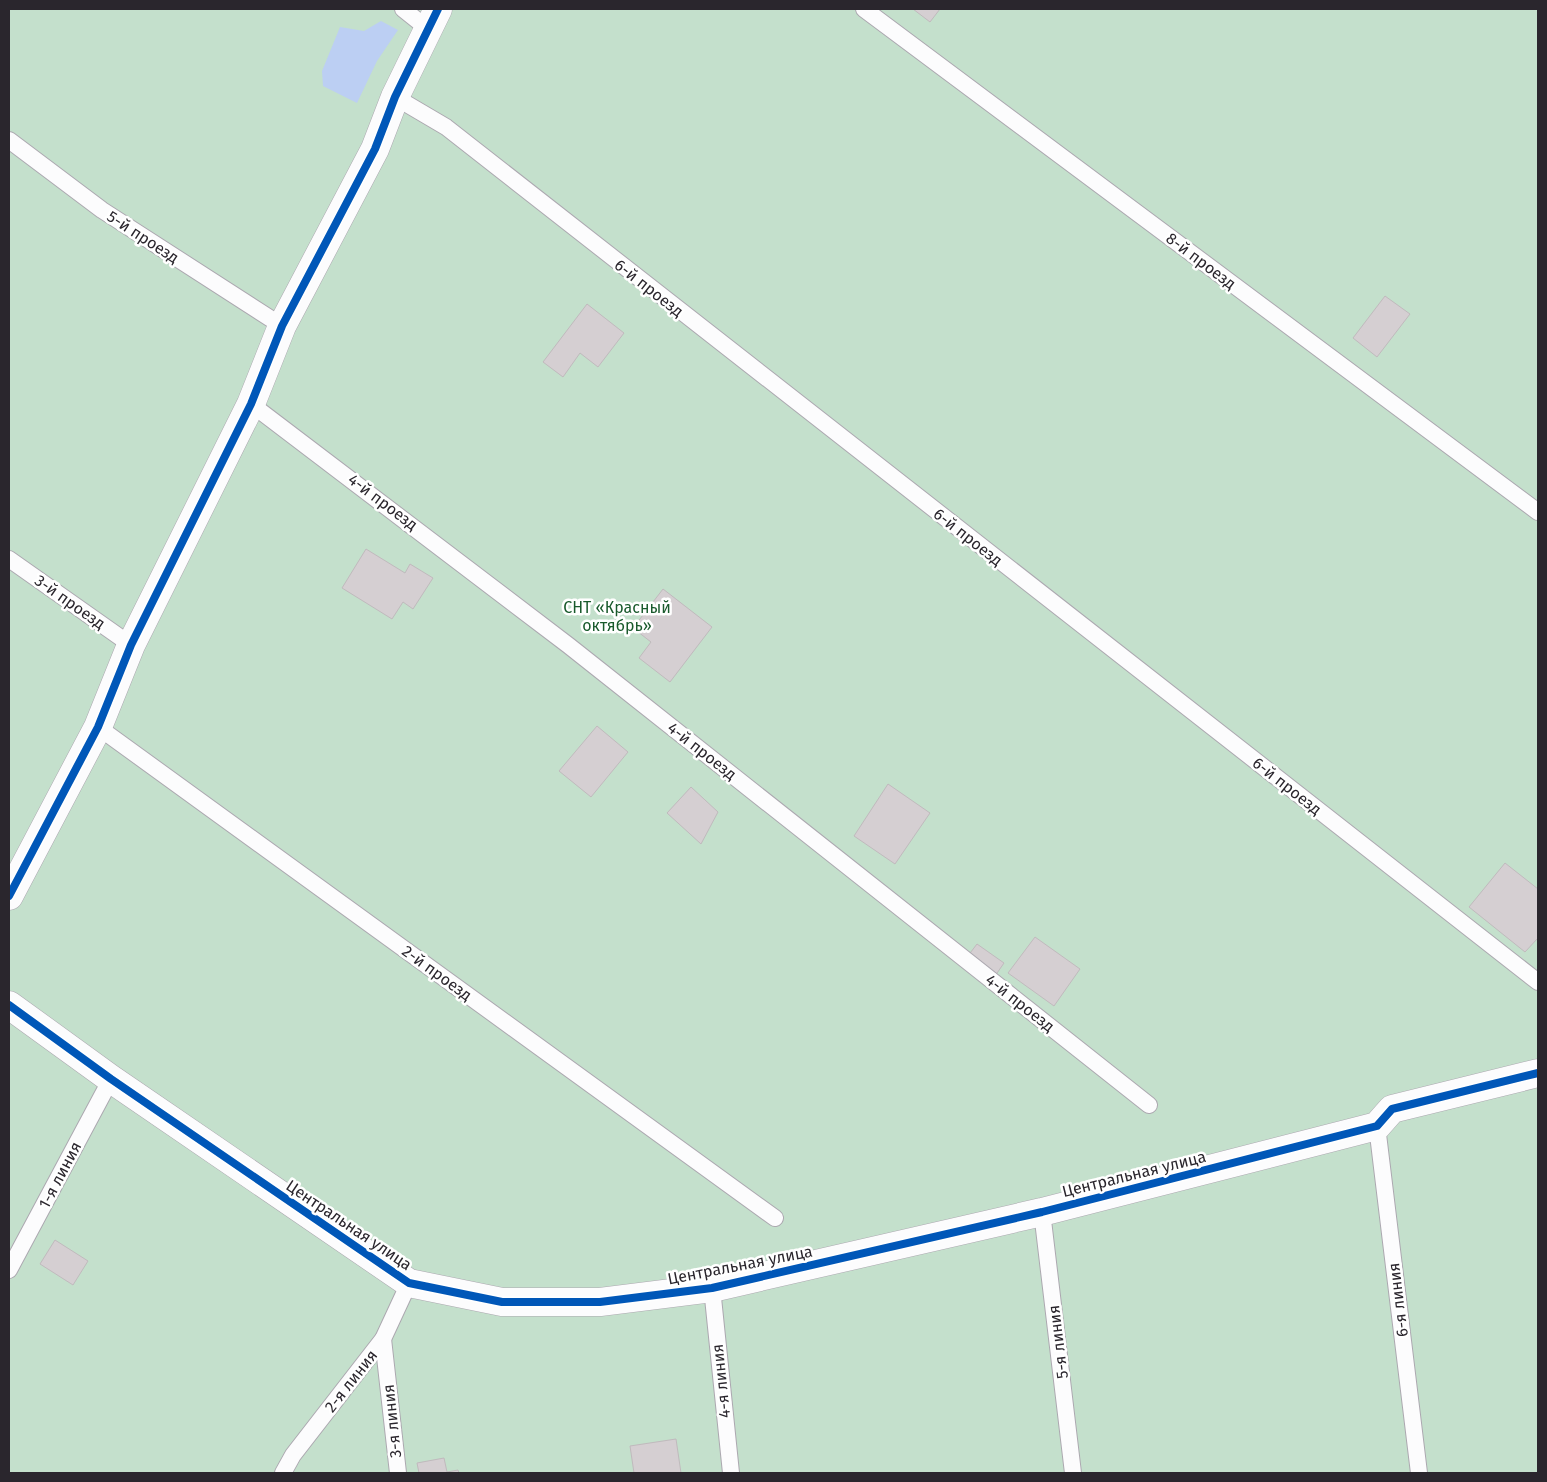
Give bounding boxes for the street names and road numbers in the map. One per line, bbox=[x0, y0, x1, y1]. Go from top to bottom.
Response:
street label: 5-й проезд bbox=[104, 207, 182, 267]
street label: 8-й проезд bbox=[1162, 229, 1240, 293]
street label: 6-й проезд bbox=[611, 255, 687, 321]
street label: 4-й проезд bbox=[344, 470, 422, 534]
street label: 6-й проезд bbox=[930, 504, 1006, 570]
street label: 3-й проезд bbox=[31, 571, 109, 633]
street label: 4-й проезд bbox=[664, 718, 740, 784]
street label: 6-й проезд bbox=[1249, 753, 1325, 819]
street label: 2-й проезд bbox=[398, 941, 476, 1005]
street label: 4-й проезд bbox=[982, 970, 1058, 1036]
street label: 1-я линия bbox=[34, 1138, 86, 1212]
street label: Центральная улица bbox=[1060, 1147, 1208, 1201]
street label: Центральная улица bbox=[283, 1176, 415, 1274]
street label: Центральная улица bbox=[666, 1242, 814, 1288]
street label: 6-я линия bbox=[1384, 1262, 1412, 1338]
street label: 5-я линия bbox=[1044, 1304, 1072, 1380]
street label: 4-я линия bbox=[708, 1343, 734, 1419]
street label: 2-я линия bbox=[321, 1346, 381, 1416]
street label: 3-я линия bbox=[379, 1383, 405, 1459]

